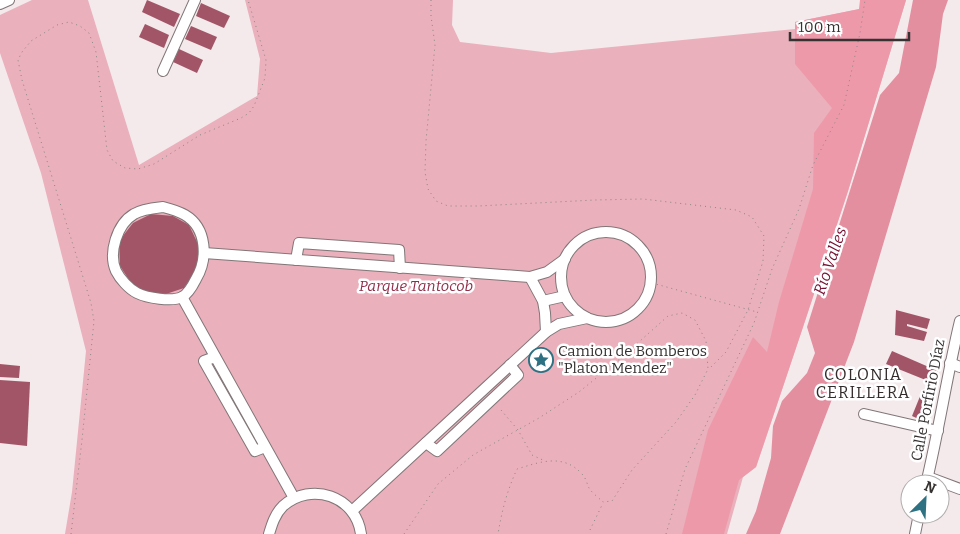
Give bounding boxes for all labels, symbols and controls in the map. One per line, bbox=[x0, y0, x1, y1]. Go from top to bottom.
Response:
scale bar bbox=[790, 10, 909, 42]
text: 100 m bbox=[798, 18, 841, 36]
water label: Río Valles bbox=[810, 224, 851, 297]
park label: Parque Tantocob bbox=[359, 277, 473, 295]
street label: Calle Porfirio Díaz bbox=[907, 338, 949, 462]
place label: Camion de Bomberos "Platon Mendez" bbox=[558, 342, 707, 377]
place icon: Camion de Bomberos "Platon Mendez" bbox=[528, 347, 554, 373]
district label: COLONIA CERILLERA bbox=[816, 365, 910, 402]
north arrow bbox=[900, 474, 950, 524]
text: N bbox=[922, 478, 939, 498]

